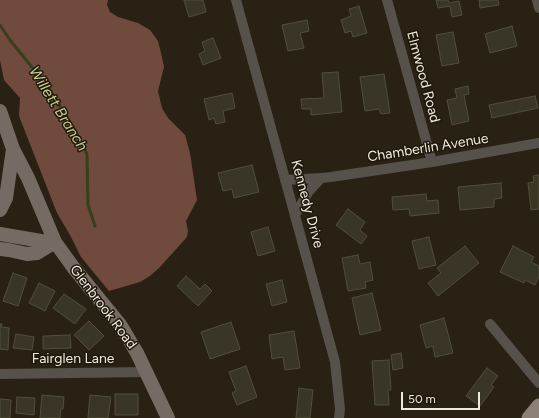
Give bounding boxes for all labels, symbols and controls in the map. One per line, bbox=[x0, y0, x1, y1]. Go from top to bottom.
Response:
street label: Elmwood Road bbox=[403, 29, 443, 125]
water label: Willett Branch bbox=[25, 64, 91, 154]
street label: Chamberlin Avenue bbox=[366, 130, 490, 166]
street label: Kennedy Drive bbox=[287, 158, 327, 250]
street label: Glenbrook Road bbox=[66, 262, 140, 352]
street label: Fairglen Lane bbox=[32, 351, 114, 367]
scale bar bbox=[403, 384, 482, 410]
text: 50 m bbox=[408, 392, 436, 406]

